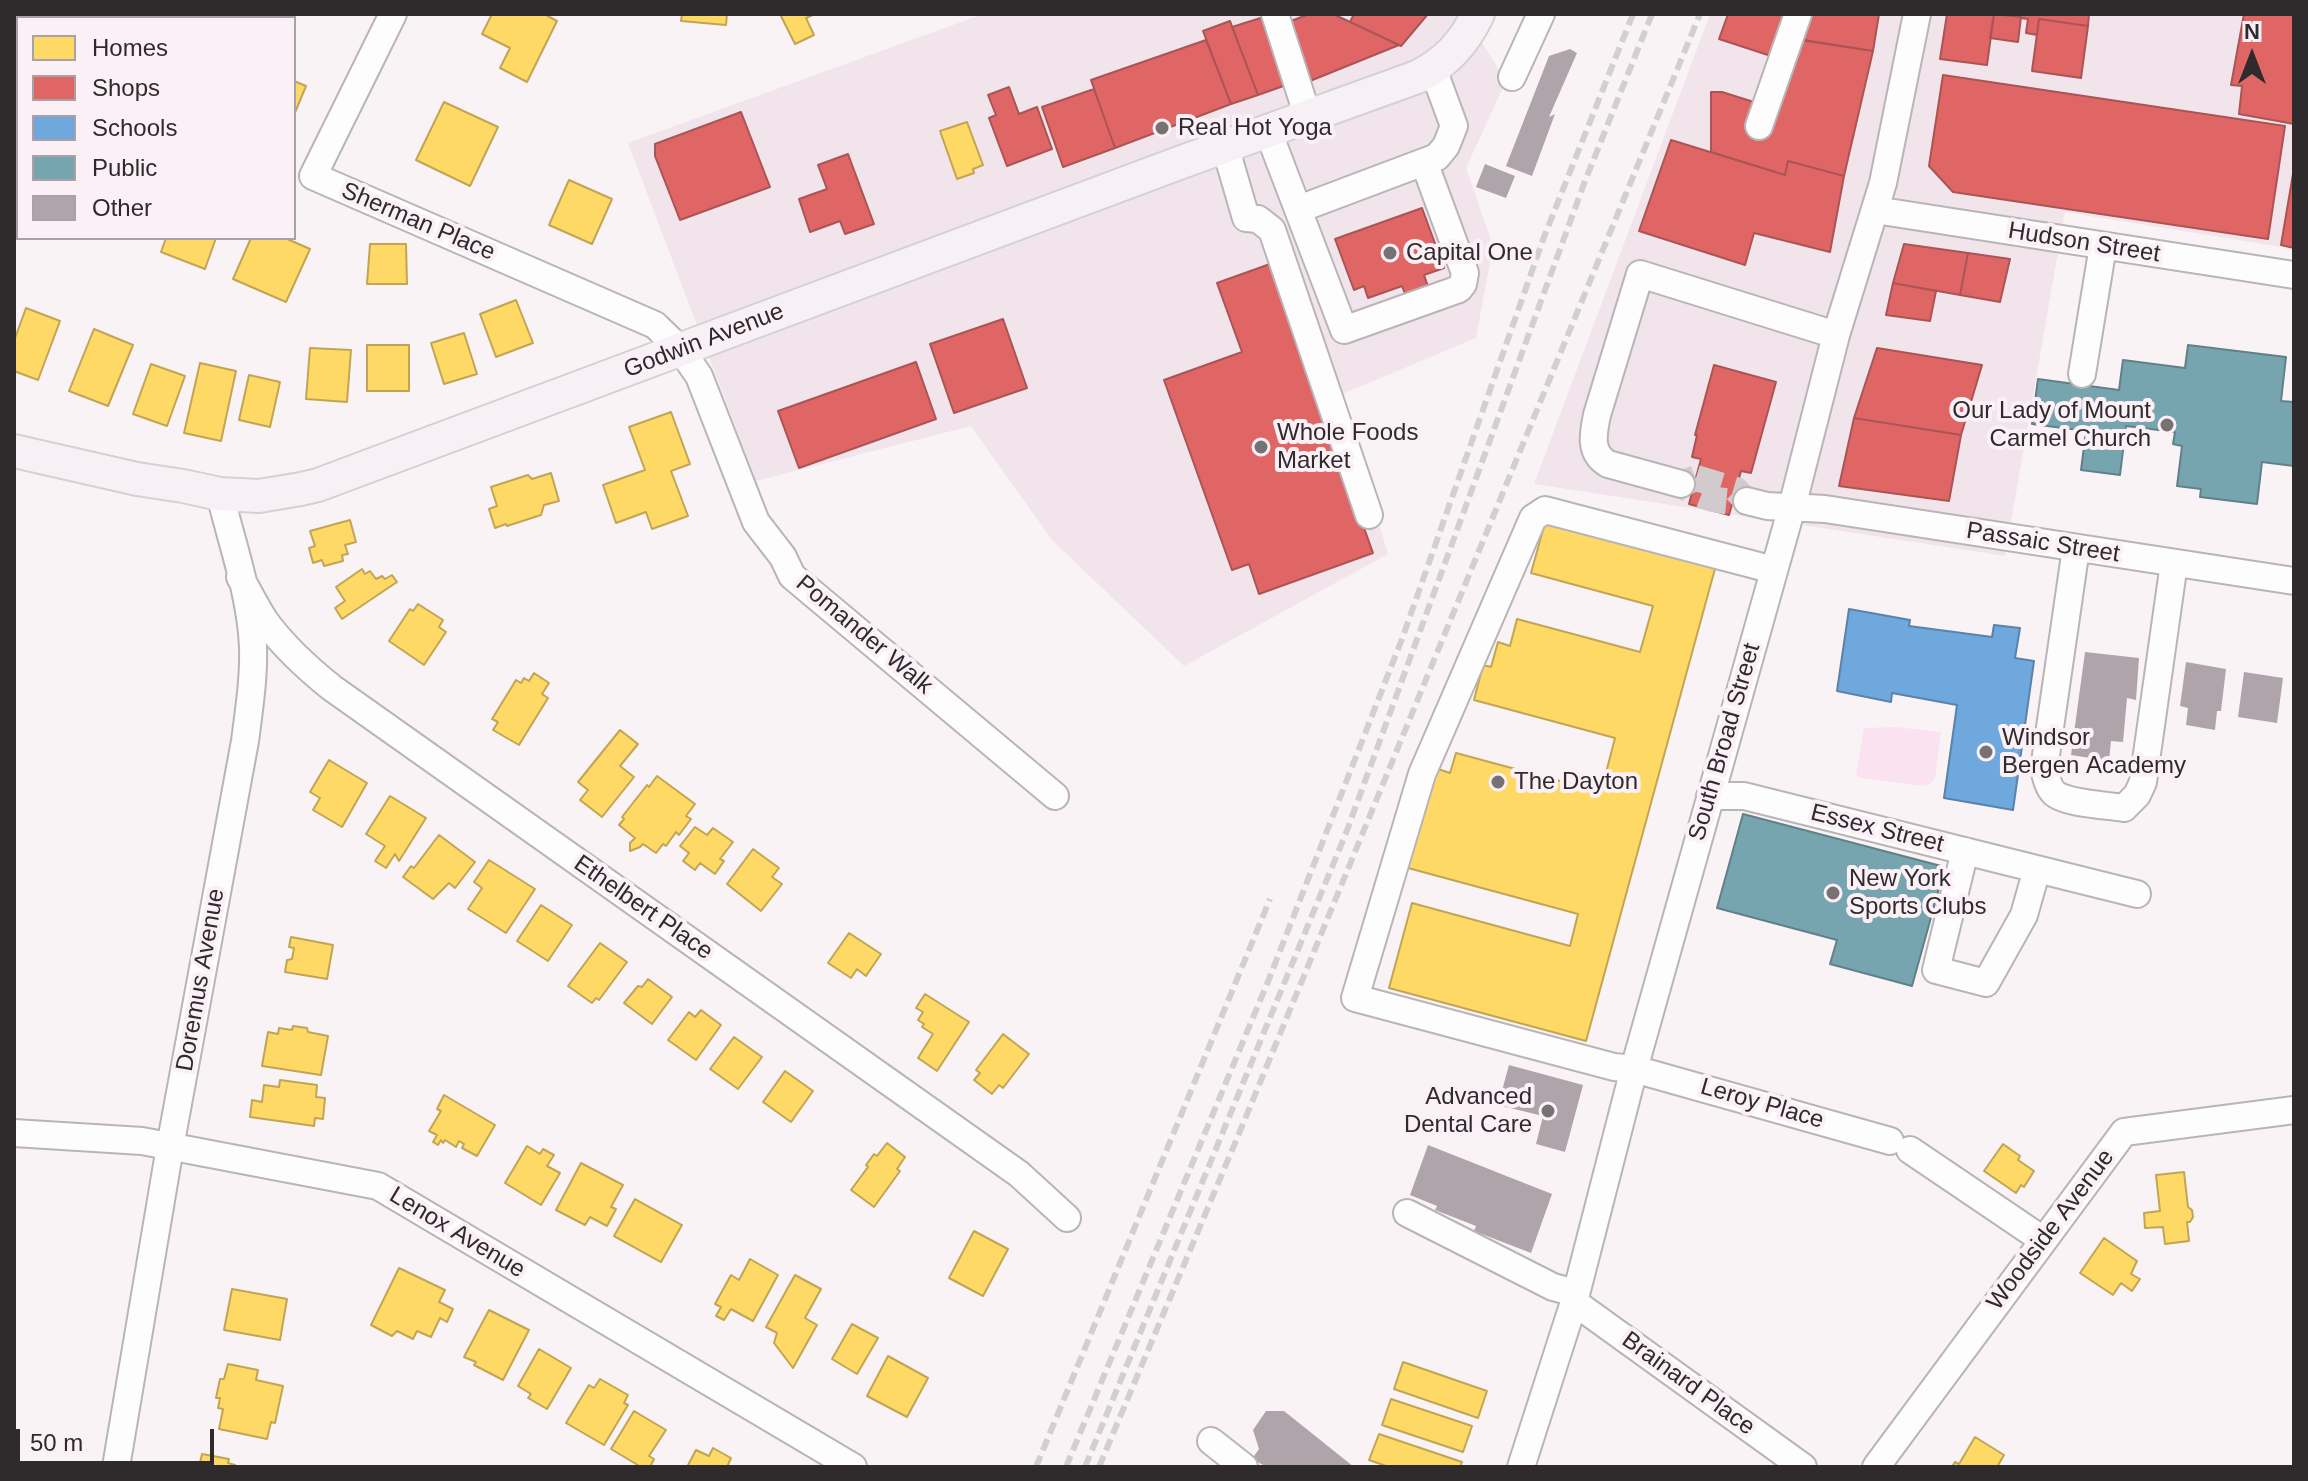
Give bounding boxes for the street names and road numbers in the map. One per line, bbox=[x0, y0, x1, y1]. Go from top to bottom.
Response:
street label: Sherman Place bbox=[337, 177, 499, 267]
street label: Hudson Street bbox=[2006, 217, 2162, 269]
street label: Godwin Avenue bbox=[620, 297, 788, 385]
street label: Passaic Street bbox=[1964, 517, 2122, 569]
street label: Pomander Walk bbox=[790, 569, 938, 701]
street label: South Broad Street bbox=[1683, 640, 1767, 844]
street label: Essex Street bbox=[1808, 799, 1946, 859]
street label: Ethelbert Place bbox=[568, 850, 718, 966]
street label: Doremus Avenue bbox=[171, 886, 231, 1074]
street label: Leroy Place bbox=[1697, 1073, 1827, 1135]
street label: Woodside Avenue bbox=[1981, 1144, 2121, 1316]
street label: Lenox Avenue bbox=[384, 1181, 530, 1285]
street label: Brainard Place bbox=[1616, 1326, 1760, 1442]

